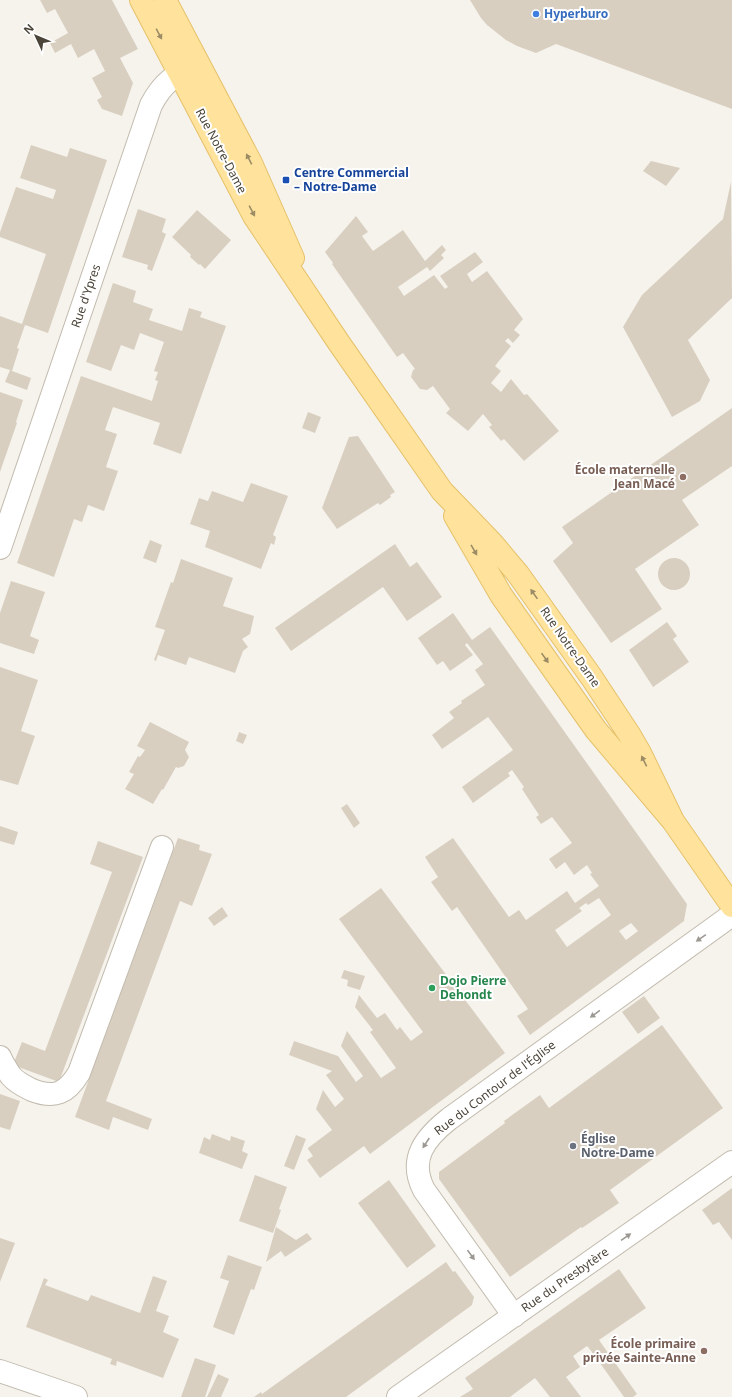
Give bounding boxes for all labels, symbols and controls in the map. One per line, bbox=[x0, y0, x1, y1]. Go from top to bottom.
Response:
place label: Hyperburo bbox=[544, 5, 608, 22]
marker: Hyperburo bbox=[531, 9, 541, 19]
north arrow bbox=[16, 16, 56, 56]
text: N bbox=[20, 20, 37, 37]
one-way arrow bbox=[156, 29, 162, 40]
street label: Rue Notre-Dame bbox=[192, 105, 251, 197]
one-way arrow bbox=[246, 153, 253, 165]
place label: Centre Commercial – Notre-Dame bbox=[294, 164, 409, 195]
marker: Centre Commercial – Notre-Dame bbox=[281, 175, 291, 185]
one-way arrow bbox=[249, 206, 256, 217]
street label: Rue d'Ypres bbox=[67, 262, 104, 330]
place label: École maternelle Jean Macé bbox=[575, 461, 675, 492]
marker: École maternelle Jean Macé bbox=[678, 472, 688, 482]
one-way arrow bbox=[470, 545, 478, 555]
one-way arrow bbox=[530, 589, 538, 599]
street label: Rue Notre-Dame bbox=[536, 603, 605, 690]
one-way arrow bbox=[541, 653, 549, 664]
one-way arrow bbox=[641, 755, 647, 767]
one-way arrow bbox=[695, 934, 706, 942]
place label: Dojo Pierre Dehondt bbox=[440, 972, 506, 1003]
marker: Dojo Pierre Dehondt bbox=[427, 983, 437, 993]
one-way arrow bbox=[590, 1009, 600, 1017]
street label: Rue du Contour de l'Église bbox=[431, 1036, 559, 1139]
place label: Église Notre-Dame bbox=[581, 1130, 654, 1161]
one-way arrow bbox=[422, 1137, 429, 1149]
marker: Église Notre-Dame bbox=[568, 1141, 578, 1151]
one-way arrow bbox=[621, 1233, 632, 1241]
street label: Rue du Presbytère bbox=[518, 1243, 612, 1316]
one-way arrow bbox=[467, 1250, 475, 1260]
place label: École primaire privée Sainte-Anne bbox=[583, 1335, 696, 1366]
marker: École primaire privée Sainte-Anne bbox=[699, 1346, 709, 1356]

